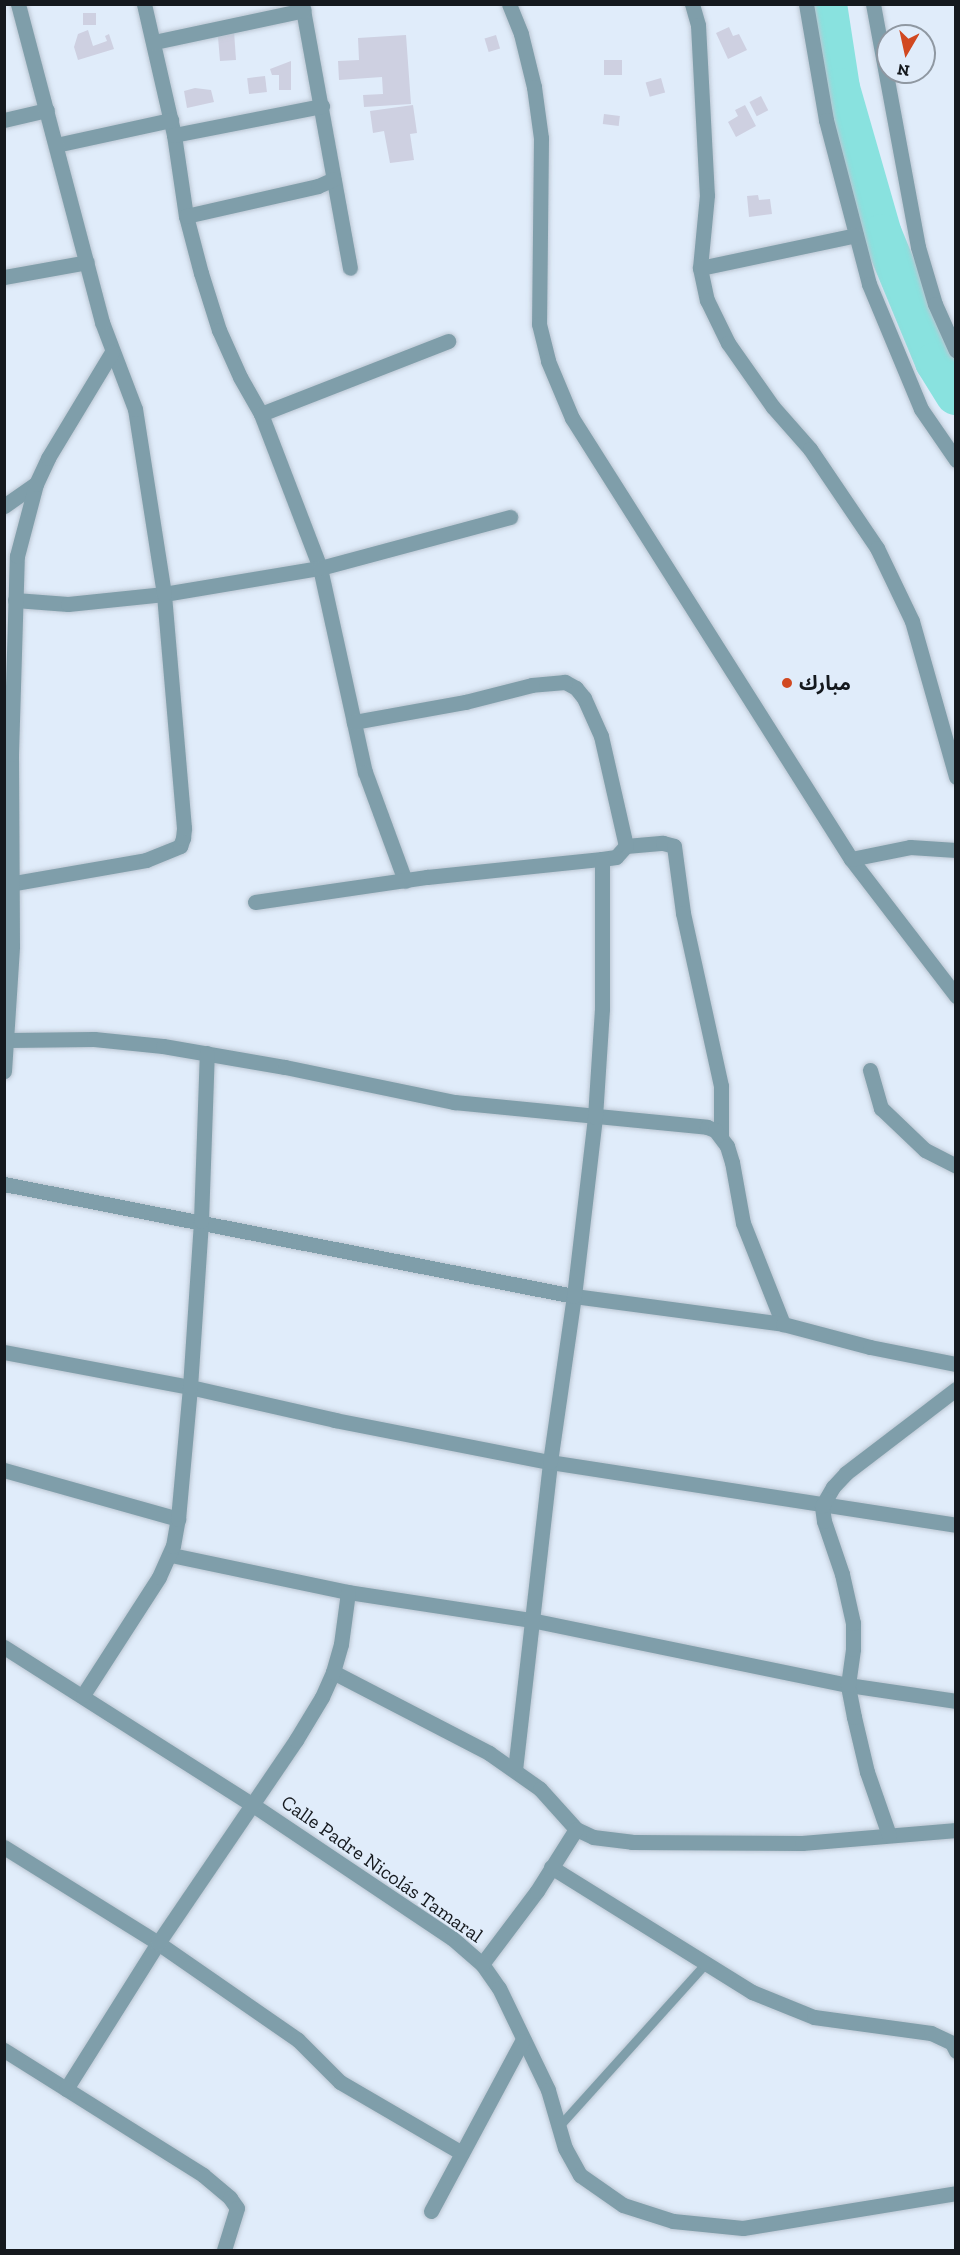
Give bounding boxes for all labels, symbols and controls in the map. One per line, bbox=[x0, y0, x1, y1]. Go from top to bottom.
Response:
north arrow bbox=[876, 24, 936, 84]
text: N bbox=[896, 60, 911, 81]
place label: مبارك bbox=[799, 671, 851, 695]
marker: مبارك bbox=[780, 676, 794, 690]
street label: Calle Padre Nicolás Tamaral bbox=[276, 1790, 488, 1948]

